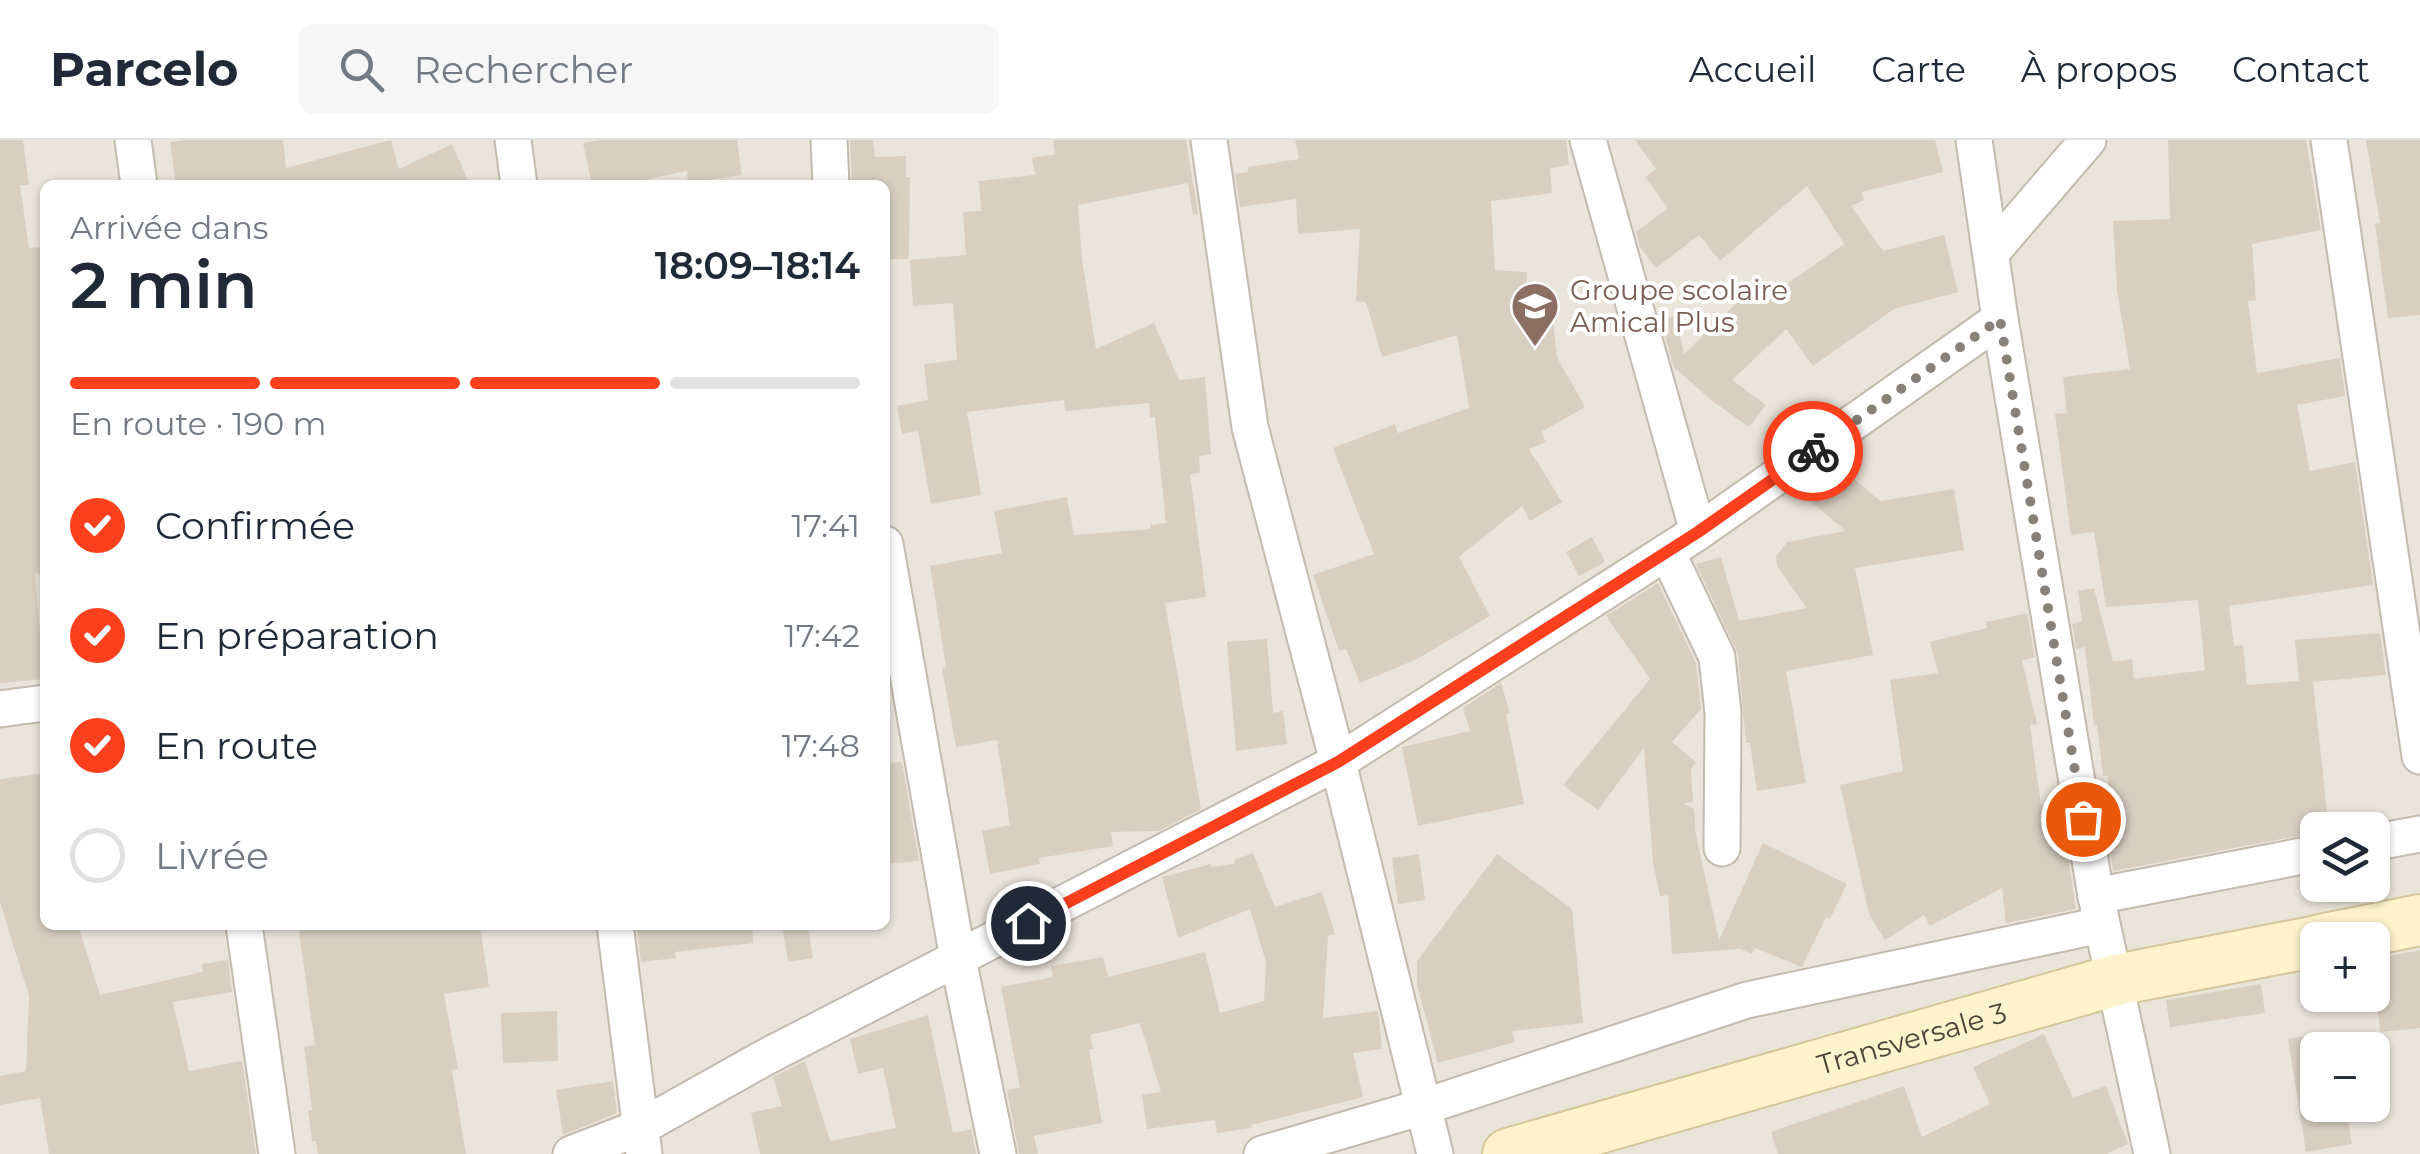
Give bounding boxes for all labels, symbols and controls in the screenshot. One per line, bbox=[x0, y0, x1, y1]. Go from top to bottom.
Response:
search box bbox=[299, 24, 999, 114]
text: Parcelo bbox=[50, 40, 239, 98]
icon: search bbox=[334, 42, 389, 97]
text: Rechercher bbox=[414, 46, 633, 93]
text: Accueil bbox=[1689, 48, 1816, 91]
text: Carte bbox=[1871, 48, 1966, 91]
text: À propos bbox=[2021, 48, 2177, 91]
text: Contact bbox=[2232, 48, 2370, 91]
text: Arrivée dans bbox=[70, 208, 268, 247]
text: 18:09–18:14 bbox=[655, 242, 860, 289]
text: 2 min bbox=[70, 245, 258, 324]
place label: Groupe scolaire Amical Plus bbox=[1570, 273, 1788, 339]
school or university icon: Groupe scolaire Amical Plus bbox=[1509, 280, 1561, 348]
courier bbox=[1763, 401, 1863, 501]
text: En route · 190 m bbox=[70, 404, 327, 443]
icon: bike bbox=[1786, 424, 1841, 479]
icon: check bbox=[70, 498, 125, 553]
text: Confirmée bbox=[155, 502, 355, 549]
text: 17:41 bbox=[792, 506, 860, 545]
icon: check bbox=[70, 608, 125, 663]
text: En préparation bbox=[155, 612, 439, 659]
text: 17:42 bbox=[784, 616, 860, 655]
icon: check bbox=[70, 718, 125, 773]
text: En route bbox=[155, 722, 318, 769]
text: 17:48 bbox=[782, 726, 860, 765]
pin bbox=[2041, 777, 2126, 862]
icon: bag bbox=[2056, 792, 2111, 847]
map controls bbox=[2300, 812, 2390, 1122]
button: layers bbox=[2300, 812, 2390, 902]
text: Livrée bbox=[155, 832, 269, 879]
pin bbox=[986, 881, 1071, 966]
icon: home bbox=[1001, 896, 1056, 951]
button: + bbox=[2300, 922, 2390, 1012]
street label: Transversale 3 bbox=[1813, 995, 2010, 1082]
button: − bbox=[2300, 1032, 2390, 1122]

